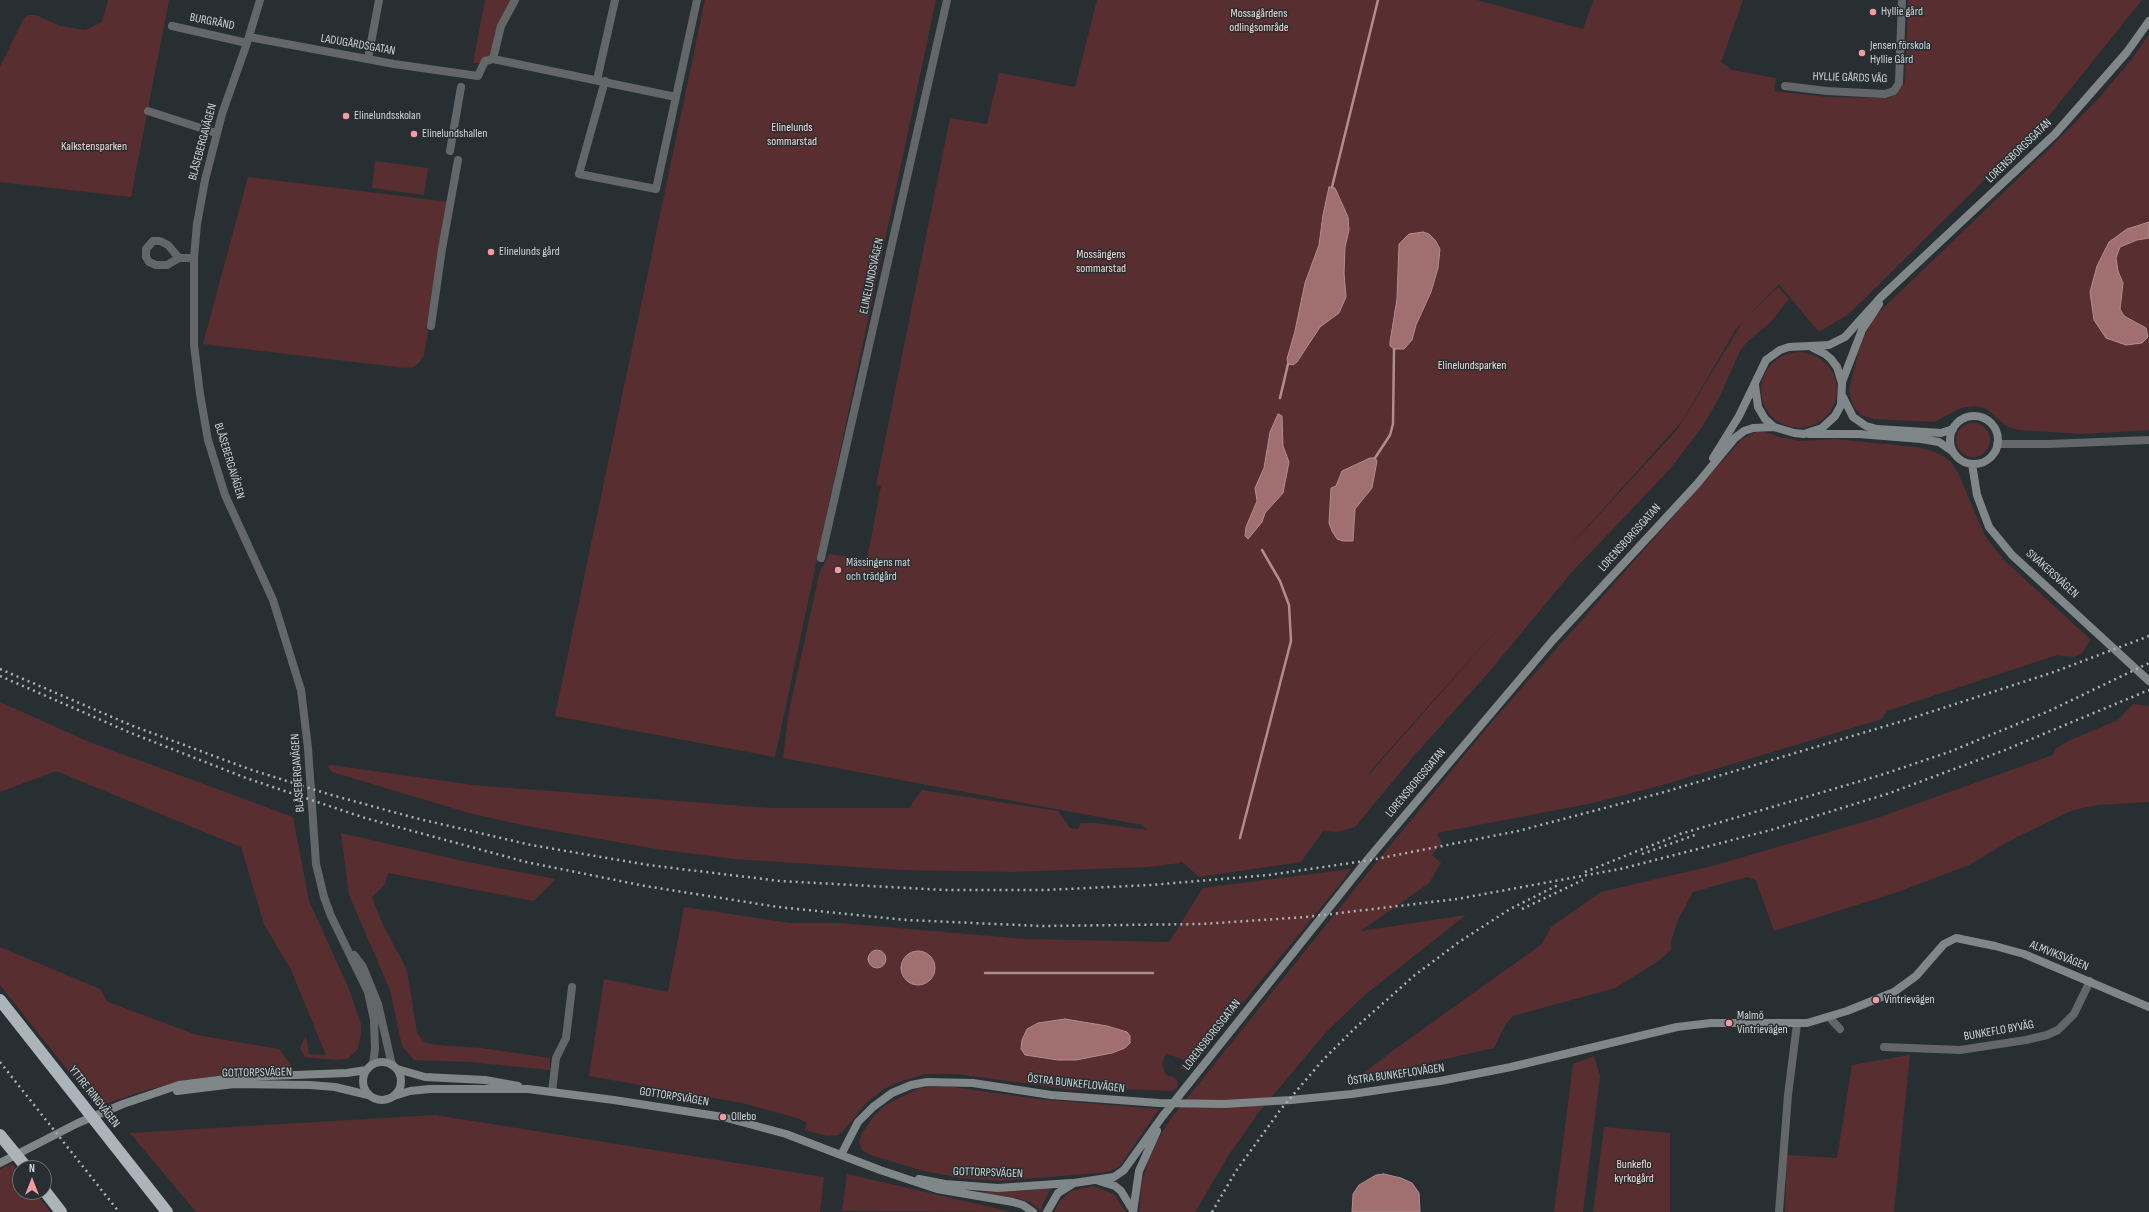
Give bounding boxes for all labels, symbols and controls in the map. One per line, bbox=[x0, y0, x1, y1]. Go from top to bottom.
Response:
place label: Hyllie gård bbox=[1881, 5, 1923, 19]
park label: Mossagårdens odlingsområde bbox=[1229, 7, 1289, 35]
marker: Hyllie gård bbox=[1868, 7, 1878, 17]
street label: BURGRÄND bbox=[188, 11, 236, 33]
street label: LADUGÅRDSGATAN bbox=[320, 31, 396, 59]
place label: Jensen förskola Hyllie Gård bbox=[1870, 39, 1931, 67]
marker: Jensen förskola Hyllie Gård bbox=[1857, 48, 1867, 58]
street label: HYLLIE GÅRDS VÄG bbox=[1812, 69, 1888, 87]
street label: BLÅSEBERGAVÄGEN bbox=[186, 102, 220, 182]
place label: Elinelundsskolan bbox=[354, 109, 421, 123]
marker: Elinelundsskolan bbox=[341, 111, 351, 121]
street label: LORENSBORGSGATAN bbox=[1983, 116, 2055, 186]
park label: Elinelunds sommarstad bbox=[767, 121, 817, 149]
place label: Elinelundshallen bbox=[422, 127, 487, 141]
marker: Elinelundshallen bbox=[409, 129, 419, 139]
park label: Kalkstensparken bbox=[61, 140, 127, 154]
street label: ELINELUNDSVÄGEN bbox=[857, 237, 887, 315]
place label: Elinelunds gård bbox=[499, 245, 560, 259]
marker: Elinelunds gård bbox=[486, 247, 496, 257]
park label: Mossängens sommarstad bbox=[1076, 248, 1126, 276]
park label: Elinelundsparken bbox=[1438, 359, 1506, 373]
street label: BLÅSEBERGAVÄGEN bbox=[211, 421, 247, 501]
street label: LORENSBORGSGATAN bbox=[1596, 501, 1664, 575]
street label: SIVÅKERSVÄGEN bbox=[2023, 547, 2081, 601]
place label: Mässingens mat och trädgård bbox=[846, 556, 910, 584]
marker: Mässingens mat och trädgård bbox=[833, 565, 843, 575]
street label: BLÅSEBERGAVÄGEN bbox=[288, 733, 308, 813]
street label: LORENSBORGSGATAN bbox=[1383, 745, 1449, 821]
street label: ALMVIKSVÄGEN bbox=[2027, 938, 2091, 974]
place label: Vintrievägen bbox=[1884, 993, 1935, 1007]
marker: Vintrievägen bbox=[1871, 995, 1881, 1005]
street label: LORENSBORGSGATAN bbox=[1180, 997, 1244, 1073]
place label: Malmö Vintrievägen bbox=[1737, 1009, 1788, 1037]
marker: Malmö Vintrievägen bbox=[1724, 1018, 1734, 1028]
street label: BUNKEFLO BYVÄG bbox=[1963, 1018, 2035, 1044]
street label: ÖSTRA BUNKEFLOVÄGEN bbox=[1347, 1061, 1445, 1089]
street label: YTTRE RINGVÄGEN bbox=[65, 1063, 123, 1131]
street label: GOTTORPSVÄGEN bbox=[222, 1065, 292, 1081]
street label: ÖSTRA BUNKEFLOVÄGEN bbox=[1027, 1072, 1125, 1096]
street label: GOTTORPSVÄGEN bbox=[638, 1084, 710, 1110]
place label: Ollebo bbox=[731, 1110, 756, 1124]
marker: Ollebo bbox=[718, 1112, 728, 1122]
park label: Bunkeflo kyrkogård bbox=[1614, 1158, 1654, 1186]
north arrow bbox=[12, 1160, 52, 1200]
text: N bbox=[29, 1162, 35, 1175]
street label: GOTTORPSVÄGEN bbox=[953, 1165, 1023, 1181]

